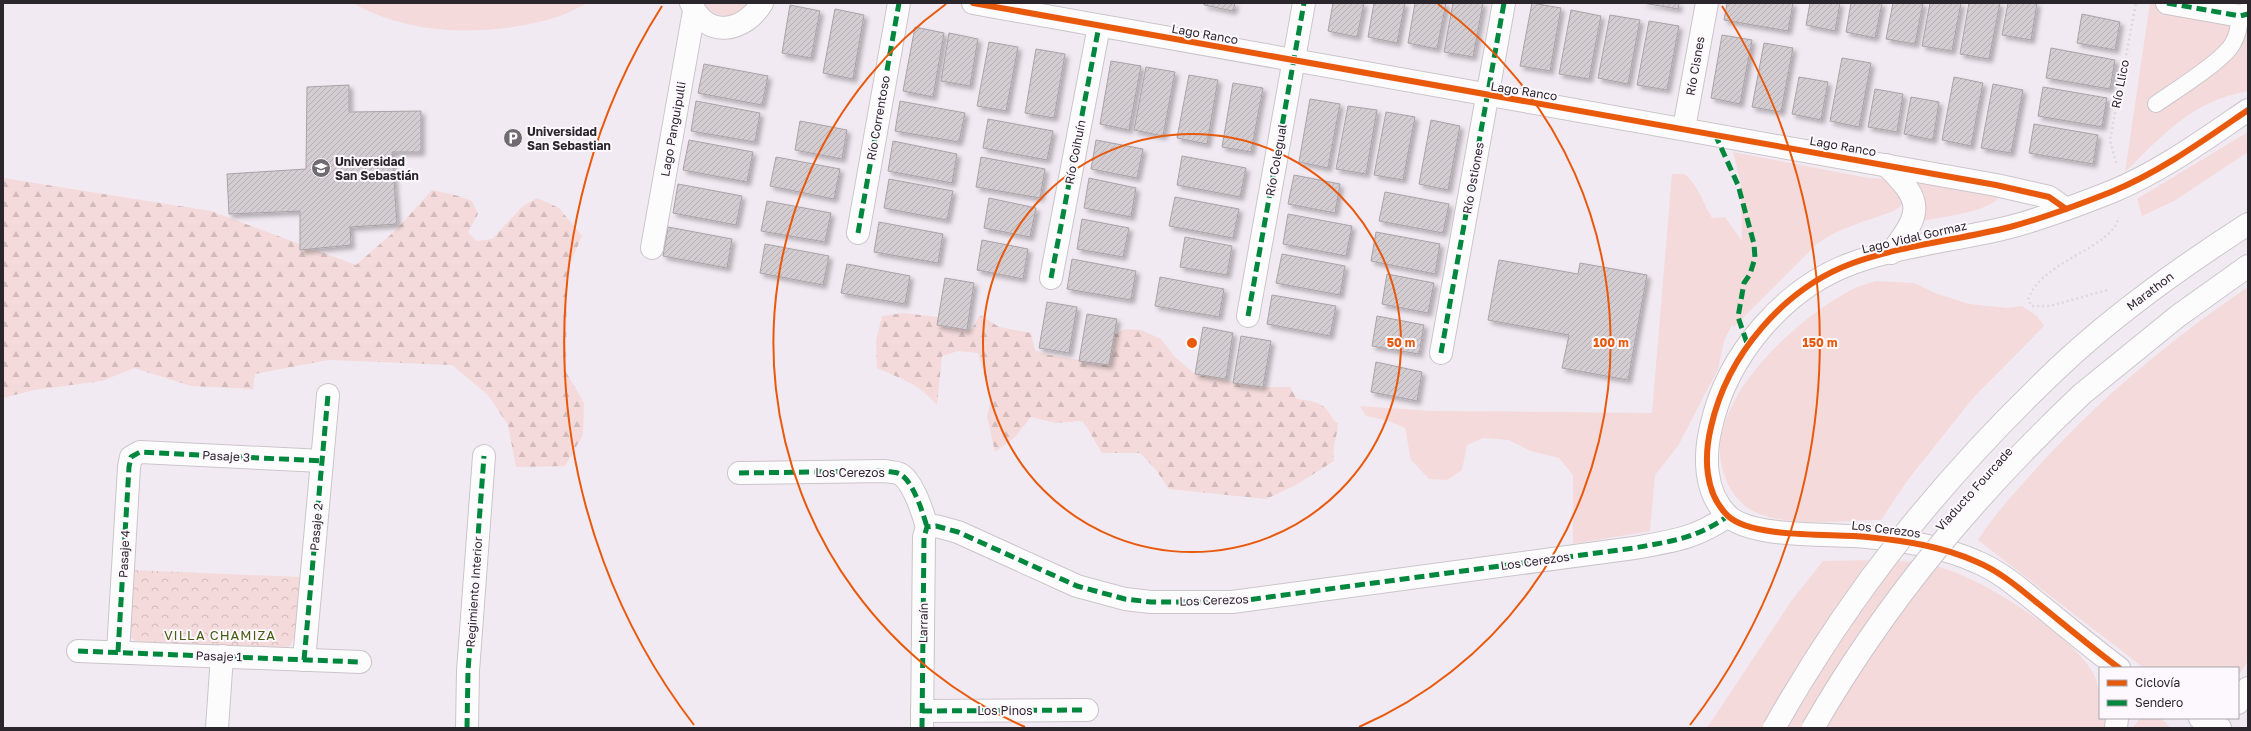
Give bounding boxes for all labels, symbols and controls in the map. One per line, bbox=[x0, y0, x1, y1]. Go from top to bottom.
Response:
street label: Lago Ranco bbox=[1171, 21, 1239, 47]
street label: Río Cisnes bbox=[1682, 35, 1708, 97]
street label: Río Llico bbox=[2108, 58, 2132, 110]
street label: Río Correntoso bbox=[863, 74, 893, 162]
street label: Lago Ranco bbox=[1490, 78, 1558, 104]
street label: Lago Panguipulli bbox=[657, 80, 689, 178]
street label: Río Coihuín bbox=[1061, 118, 1089, 186]
street label: Río Colegual bbox=[1262, 123, 1290, 197]
place label: Universidad San Sebastian bbox=[527, 124, 611, 153]
parking icon: Universidad San Sebastian bbox=[502, 127, 524, 149]
street label: Lago Ranco bbox=[1809, 133, 1877, 159]
street label: Río Ostiones bbox=[1459, 141, 1487, 215]
place label: Universidad San Sebastián bbox=[335, 154, 419, 183]
school or university icon: Universidad San Sebastián bbox=[310, 157, 332, 179]
street label: Lago Vidal Gormaz bbox=[1860, 218, 1968, 256]
street label: Marathon bbox=[2123, 268, 2177, 314]
text: 50 m bbox=[1387, 335, 1415, 350]
text: 100 m bbox=[1593, 335, 1629, 350]
text: 150 m bbox=[1803, 335, 1837, 350]
centre of rings bbox=[1185, 336, 1199, 350]
street label: Viaducto Fourcade bbox=[1932, 444, 2016, 534]
street label: Pasaje 3 bbox=[202, 447, 250, 465]
street label: Los Cerezos bbox=[815, 465, 885, 480]
street label: Pasaje 2 bbox=[306, 502, 326, 551]
street label: Los Cerezos bbox=[1851, 517, 1921, 541]
street label: Pasaje 4 bbox=[115, 530, 133, 578]
street label: Regimiento Interior bbox=[463, 536, 485, 648]
street label: Los Cerezos bbox=[1499, 549, 1571, 573]
street label: Los Cerezos bbox=[1179, 591, 1249, 609]
street label: Larraín bbox=[915, 603, 931, 643]
district label: VILLA CHAMIZA bbox=[164, 627, 276, 643]
street label: Pasaje 1 bbox=[195, 648, 243, 664]
legend bbox=[2099, 667, 2239, 719]
text: Ciclovía bbox=[2135, 675, 2180, 690]
text: Sendero bbox=[2135, 695, 2183, 710]
street label: Los Pinos bbox=[977, 703, 1033, 718]

